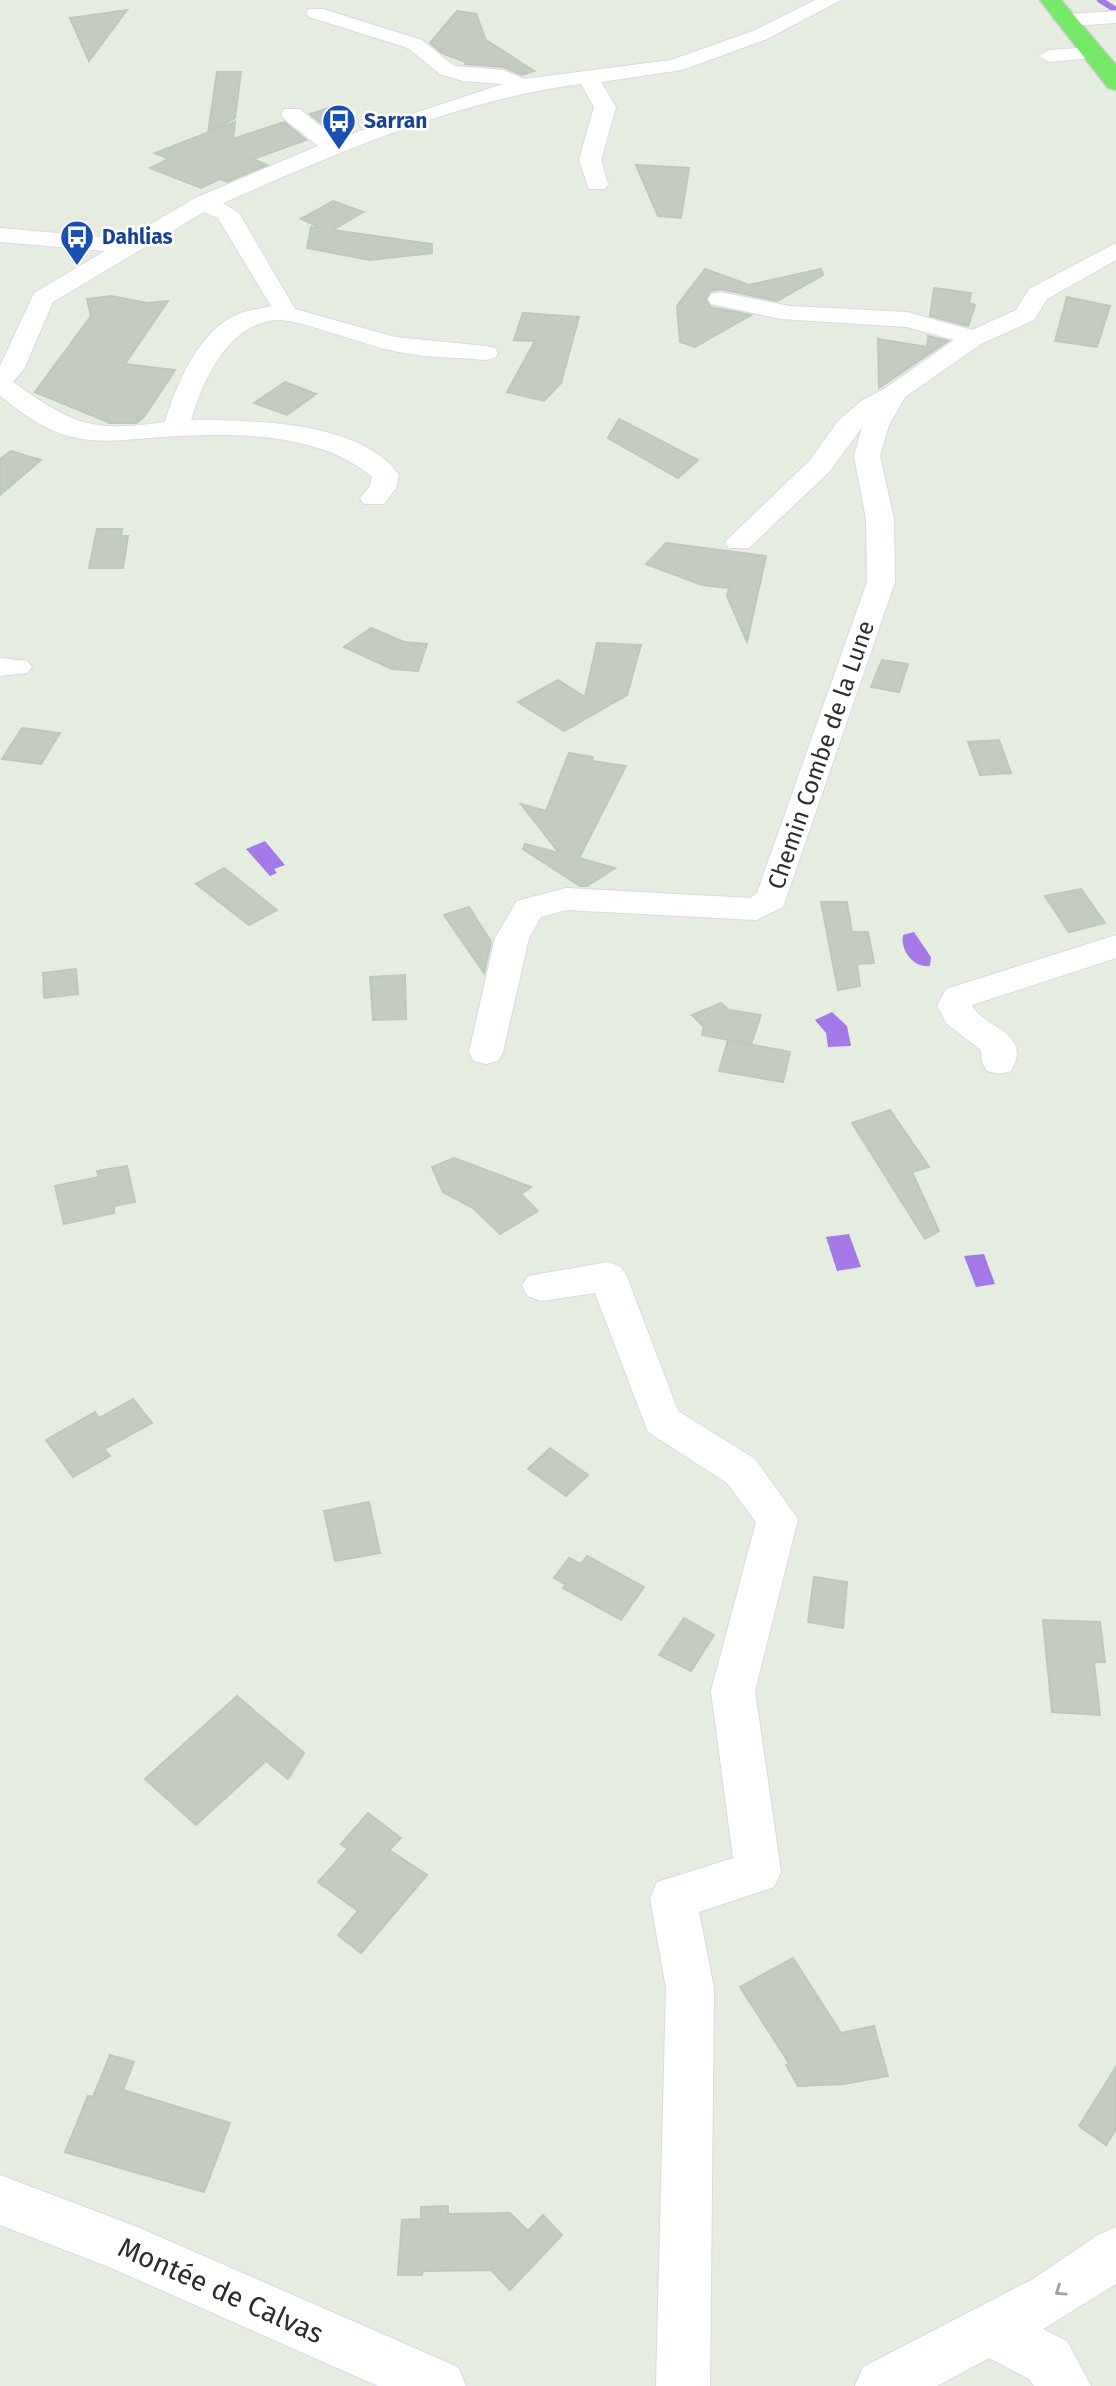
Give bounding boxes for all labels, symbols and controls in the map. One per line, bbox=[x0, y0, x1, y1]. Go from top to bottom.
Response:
bus stop icon: Sarran bbox=[320, 102, 358, 151]
place label: Sarran bbox=[364, 108, 427, 134]
bus stop icon: Dahlias bbox=[58, 218, 96, 267]
place label: Dahlias bbox=[102, 224, 173, 250]
street label: Chemin Combe de la Lune bbox=[762, 617, 880, 893]
street label: Montée de Calvas bbox=[113, 2230, 329, 2351]
one-way arrow bbox=[1054, 2283, 1067, 2296]

